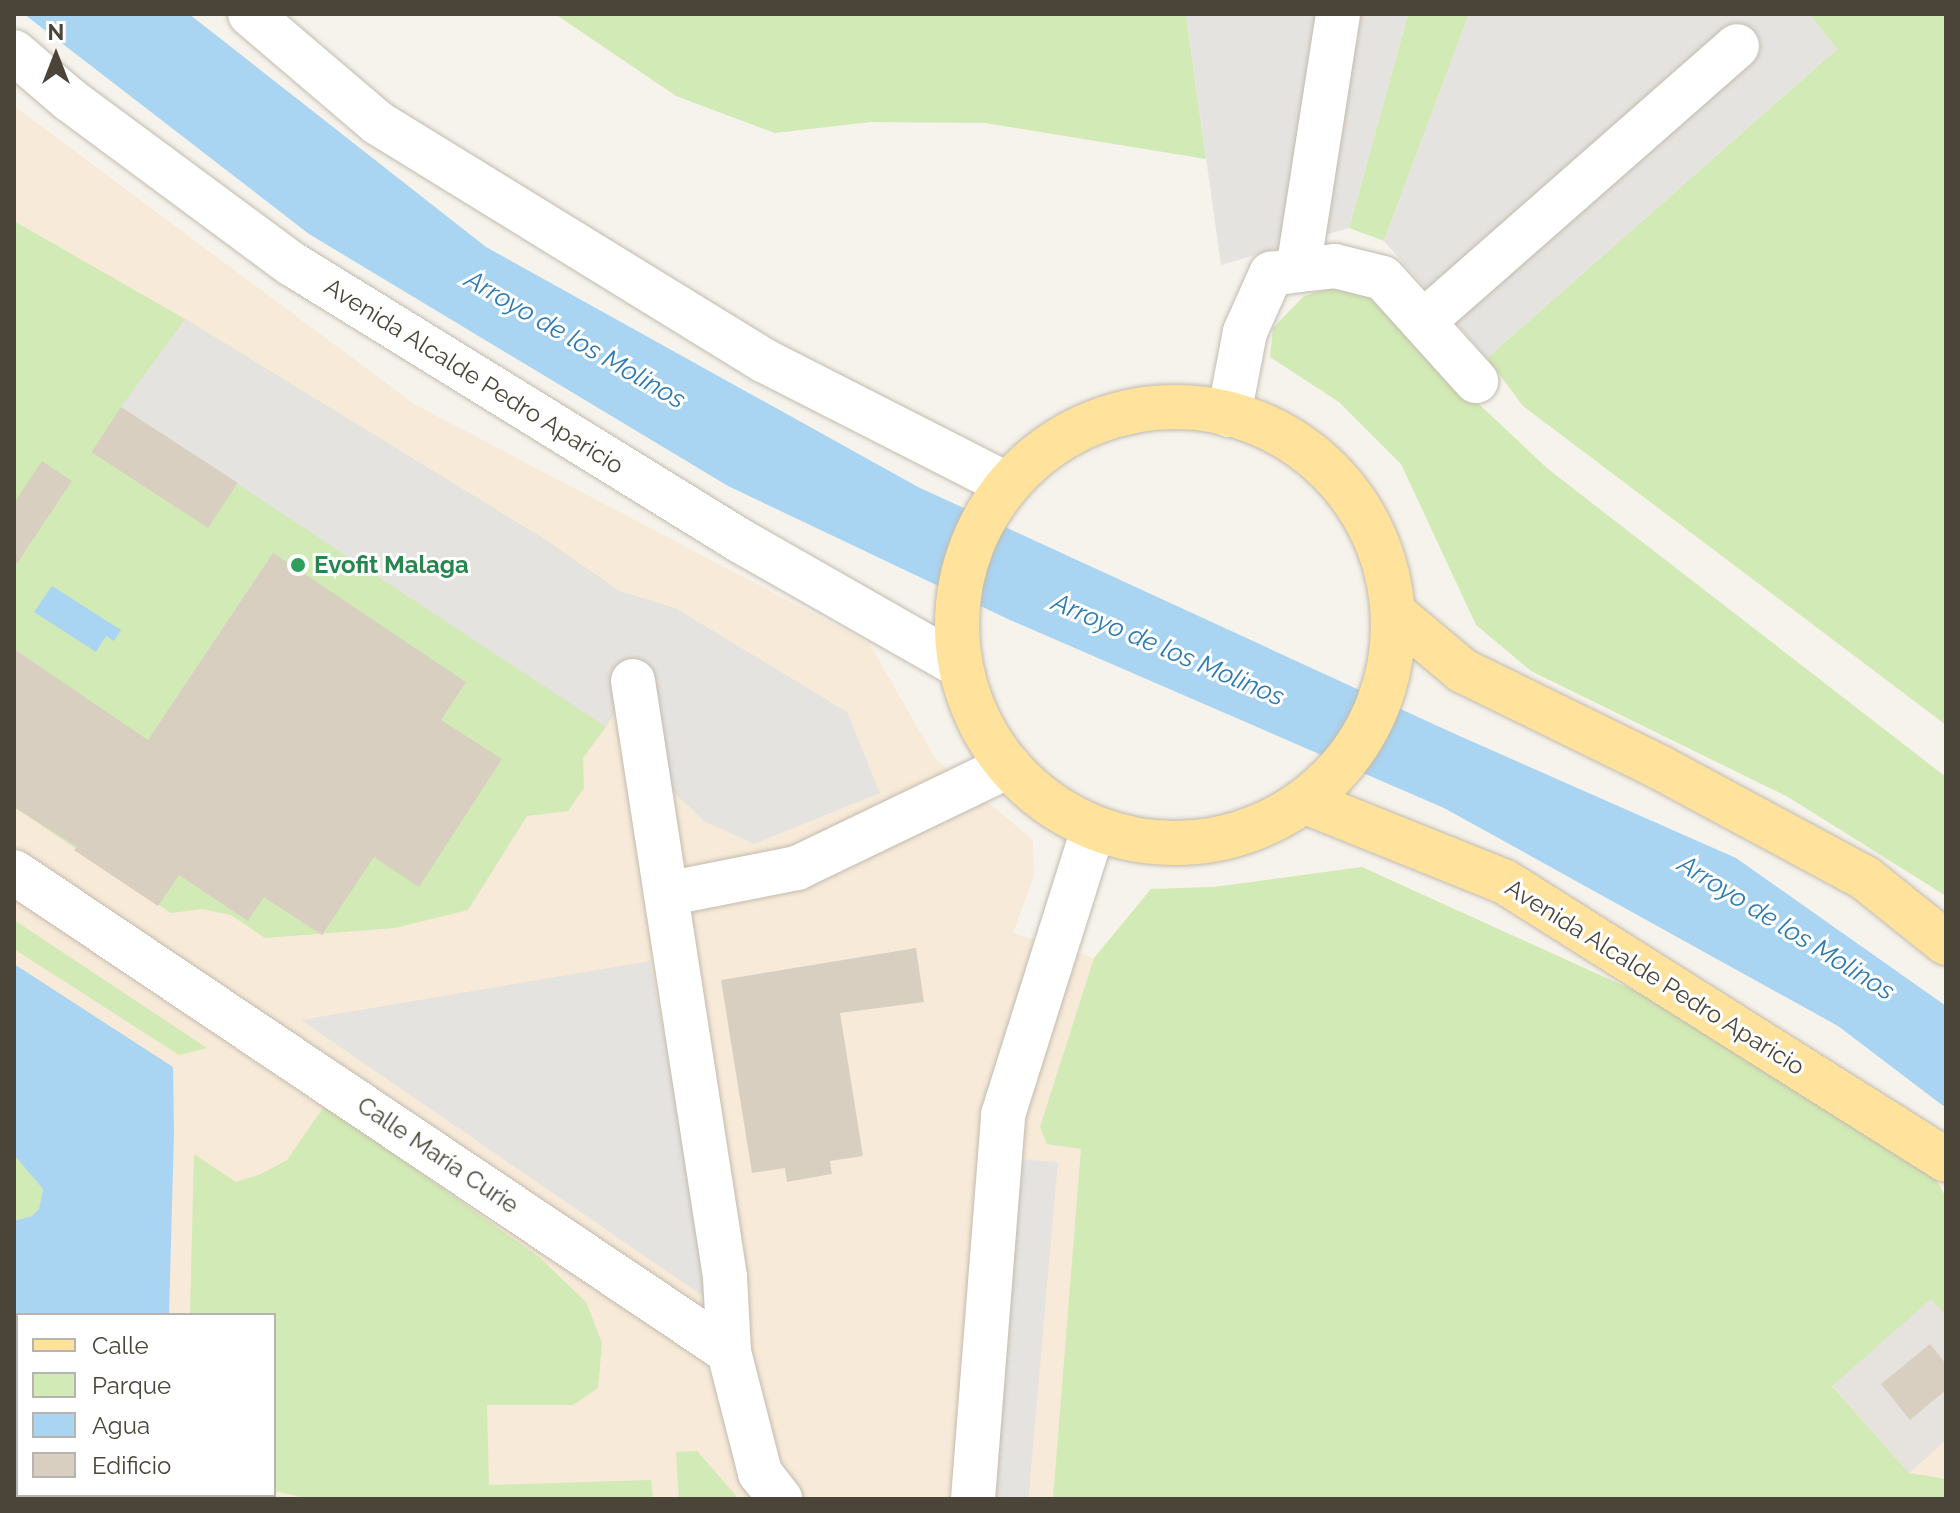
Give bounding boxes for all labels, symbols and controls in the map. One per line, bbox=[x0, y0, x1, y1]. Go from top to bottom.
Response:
north arrow bbox=[16, 16, 96, 96]
text: N bbox=[48, 19, 64, 45]
water label: Arroyo de los Molinos bbox=[459, 264, 691, 416]
street label: Avenida Alcalde Pedro Aparicio bbox=[319, 271, 629, 481]
place label: Evofit Malaga bbox=[314, 551, 469, 579]
marker: Evofit Malaga bbox=[289, 556, 307, 574]
water label: Arroyo de los Molinos bbox=[1047, 587, 1289, 713]
water label: Arroyo de los Molinos bbox=[1672, 849, 1900, 1007]
street label: Avenida Alcalde Pedro Aparicio bbox=[1500, 872, 1810, 1082]
street label: Calle María Curie bbox=[352, 1090, 524, 1220]
legend bbox=[16, 1313, 276, 1497]
text: Calle bbox=[92, 1331, 149, 1360]
text: Parque bbox=[92, 1371, 171, 1400]
text: Agua bbox=[92, 1411, 150, 1440]
text: Edificio bbox=[92, 1451, 171, 1480]

